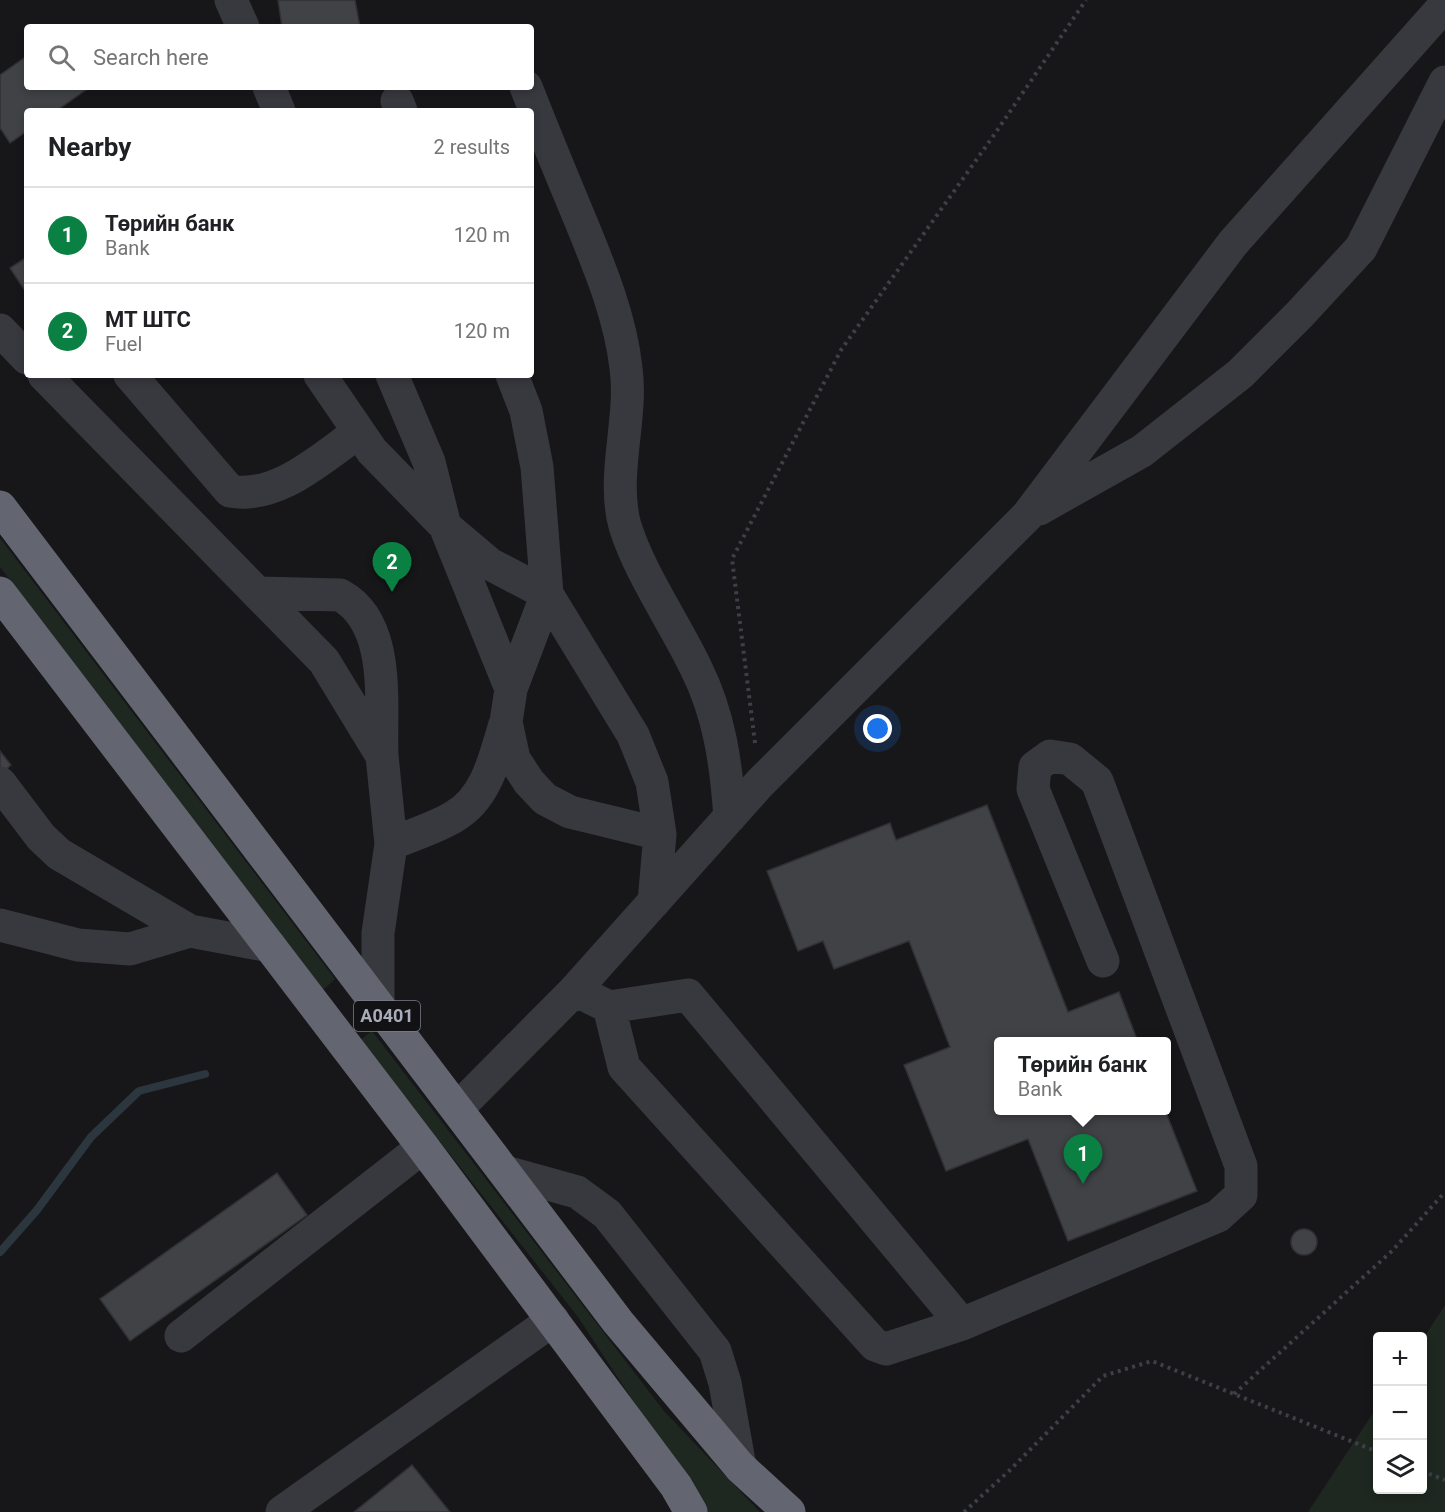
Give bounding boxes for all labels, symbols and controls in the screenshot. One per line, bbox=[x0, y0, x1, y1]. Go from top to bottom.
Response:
search box bbox=[24, 24, 534, 90]
icon: search bbox=[45, 41, 78, 74]
text: Search here bbox=[93, 45, 209, 70]
text: Nearby bbox=[48, 132, 131, 162]
text: 2 results bbox=[434, 135, 510, 159]
text: Төрийн банк bbox=[105, 211, 234, 236]
text: 1 bbox=[62, 223, 73, 247]
text: 120 m bbox=[454, 223, 510, 247]
text: Bank bbox=[105, 236, 150, 260]
text: МТ ШТС bbox=[105, 307, 191, 332]
text: 2 bbox=[62, 319, 73, 343]
text: 120 m bbox=[454, 319, 510, 343]
text: Fuel bbox=[105, 332, 142, 356]
pin: 2 bbox=[372, 542, 412, 592]
your location bbox=[863, 714, 892, 743]
road number: A0401 bbox=[354, 1001, 420, 1031]
popup bbox=[994, 1037, 1171, 1115]
text: Төрийн банк bbox=[1018, 1052, 1147, 1077]
text: Bank bbox=[1018, 1077, 1062, 1101]
pin: 1 bbox=[1064, 1134, 1102, 1184]
map controls bbox=[1373, 1332, 1427, 1494]
button: + bbox=[1373, 1332, 1427, 1386]
button: − bbox=[1373, 1386, 1427, 1440]
button: layers bbox=[1373, 1440, 1427, 1494]

